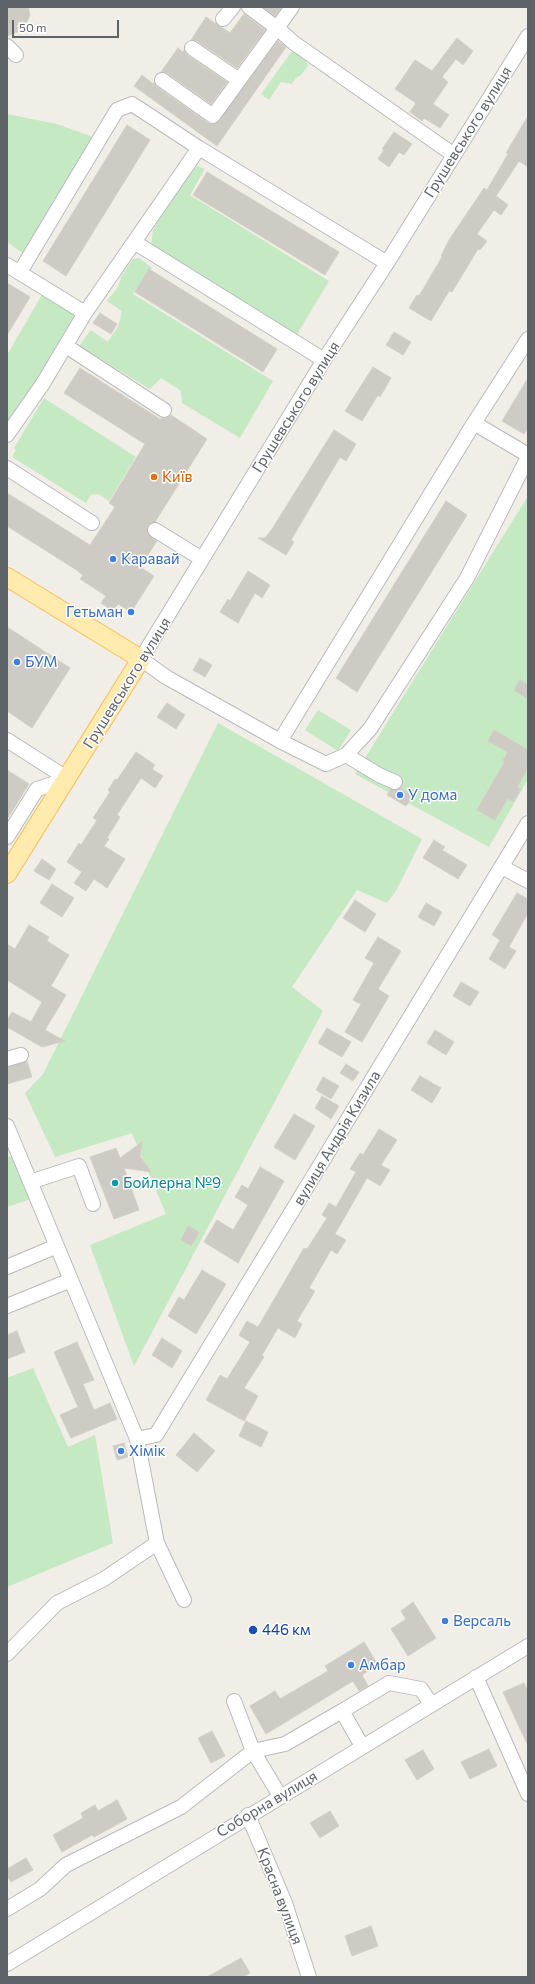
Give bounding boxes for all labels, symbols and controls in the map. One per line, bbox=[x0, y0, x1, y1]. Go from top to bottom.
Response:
scale bar bbox=[14, 12, 121, 38]
text: 50 m bbox=[19, 20, 47, 34]
street label: Грушевського вулиця bbox=[420, 63, 516, 201]
street label: Грушевського вулиця bbox=[248, 338, 344, 476]
place label: Київ bbox=[162, 468, 192, 486]
marker: Київ bbox=[149, 472, 159, 482]
place label: Каравай bbox=[121, 550, 180, 568]
marker: Каравай bbox=[108, 554, 118, 564]
place label: Гетьман bbox=[66, 603, 123, 621]
marker: Гетьман bbox=[126, 607, 136, 617]
street label: Грушевського вулиця bbox=[79, 614, 175, 752]
place label: БУМ bbox=[25, 653, 58, 671]
marker: БУМ bbox=[12, 657, 22, 667]
place label: У дома bbox=[408, 786, 457, 804]
marker: У дома bbox=[395, 790, 405, 800]
street label: вулиця Андрія Кизила bbox=[290, 1067, 384, 1209]
place label: Бойлерна №9 bbox=[123, 1174, 221, 1192]
marker: Бойлерна №9 bbox=[110, 1178, 120, 1188]
place label: Хімік bbox=[129, 1442, 166, 1460]
marker: Хімік bbox=[116, 1446, 126, 1456]
place label: Версаль bbox=[453, 1612, 511, 1630]
marker: Версаль bbox=[440, 1616, 450, 1626]
place label: 446 км bbox=[262, 1621, 311, 1639]
marker: 446 км bbox=[247, 1624, 259, 1636]
place label: Амбар bbox=[359, 1656, 406, 1674]
marker: Амбар bbox=[346, 1660, 356, 1670]
street label: Соборна вулиця bbox=[213, 1767, 321, 1841]
street label: Красна вулиця bbox=[253, 1845, 307, 1947]

